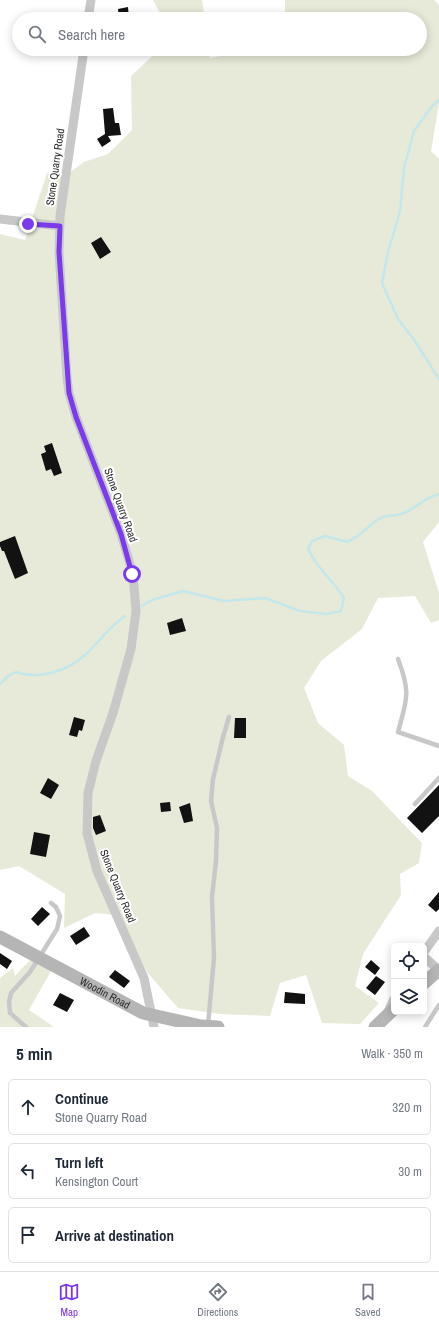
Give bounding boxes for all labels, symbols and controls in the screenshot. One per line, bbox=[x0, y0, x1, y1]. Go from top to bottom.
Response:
search box bbox=[12, 12, 427, 56]
icon: search bbox=[26, 23, 48, 45]
text: Search here bbox=[58, 24, 125, 45]
street label: Stone Quarry Road bbox=[43, 128, 67, 206]
route end bbox=[19, 215, 37, 233]
street label: Stone Quarry Road bbox=[101, 466, 141, 544]
route start bbox=[123, 565, 141, 583]
street label: Stone Quarry Road bbox=[97, 847, 139, 925]
map controls bbox=[391, 943, 427, 1015]
button: locate bbox=[391, 943, 427, 979]
street label: Woodin Road bbox=[77, 974, 133, 1012]
button: layers bbox=[391, 979, 427, 1015]
text: 5 min bbox=[16, 1042, 52, 1065]
text: Walk · 350 m bbox=[361, 1045, 423, 1062]
text: Continue bbox=[55, 1088, 108, 1109]
icon: ahead bbox=[17, 1096, 39, 1118]
text: 320 m bbox=[392, 1099, 422, 1116]
text: Stone Quarry Road bbox=[55, 1109, 147, 1126]
text: Turn left bbox=[55, 1152, 103, 1173]
icon: left bbox=[17, 1160, 39, 1182]
text: 30 m bbox=[398, 1163, 422, 1180]
text: Kensington Court bbox=[55, 1173, 138, 1190]
icon: arrive bbox=[17, 1224, 39, 1246]
text: Arrive at destination bbox=[55, 1225, 174, 1246]
tab: Map bbox=[58, 1281, 80, 1319]
tab: Directions bbox=[197, 1281, 238, 1319]
tab: Saved bbox=[355, 1281, 381, 1319]

